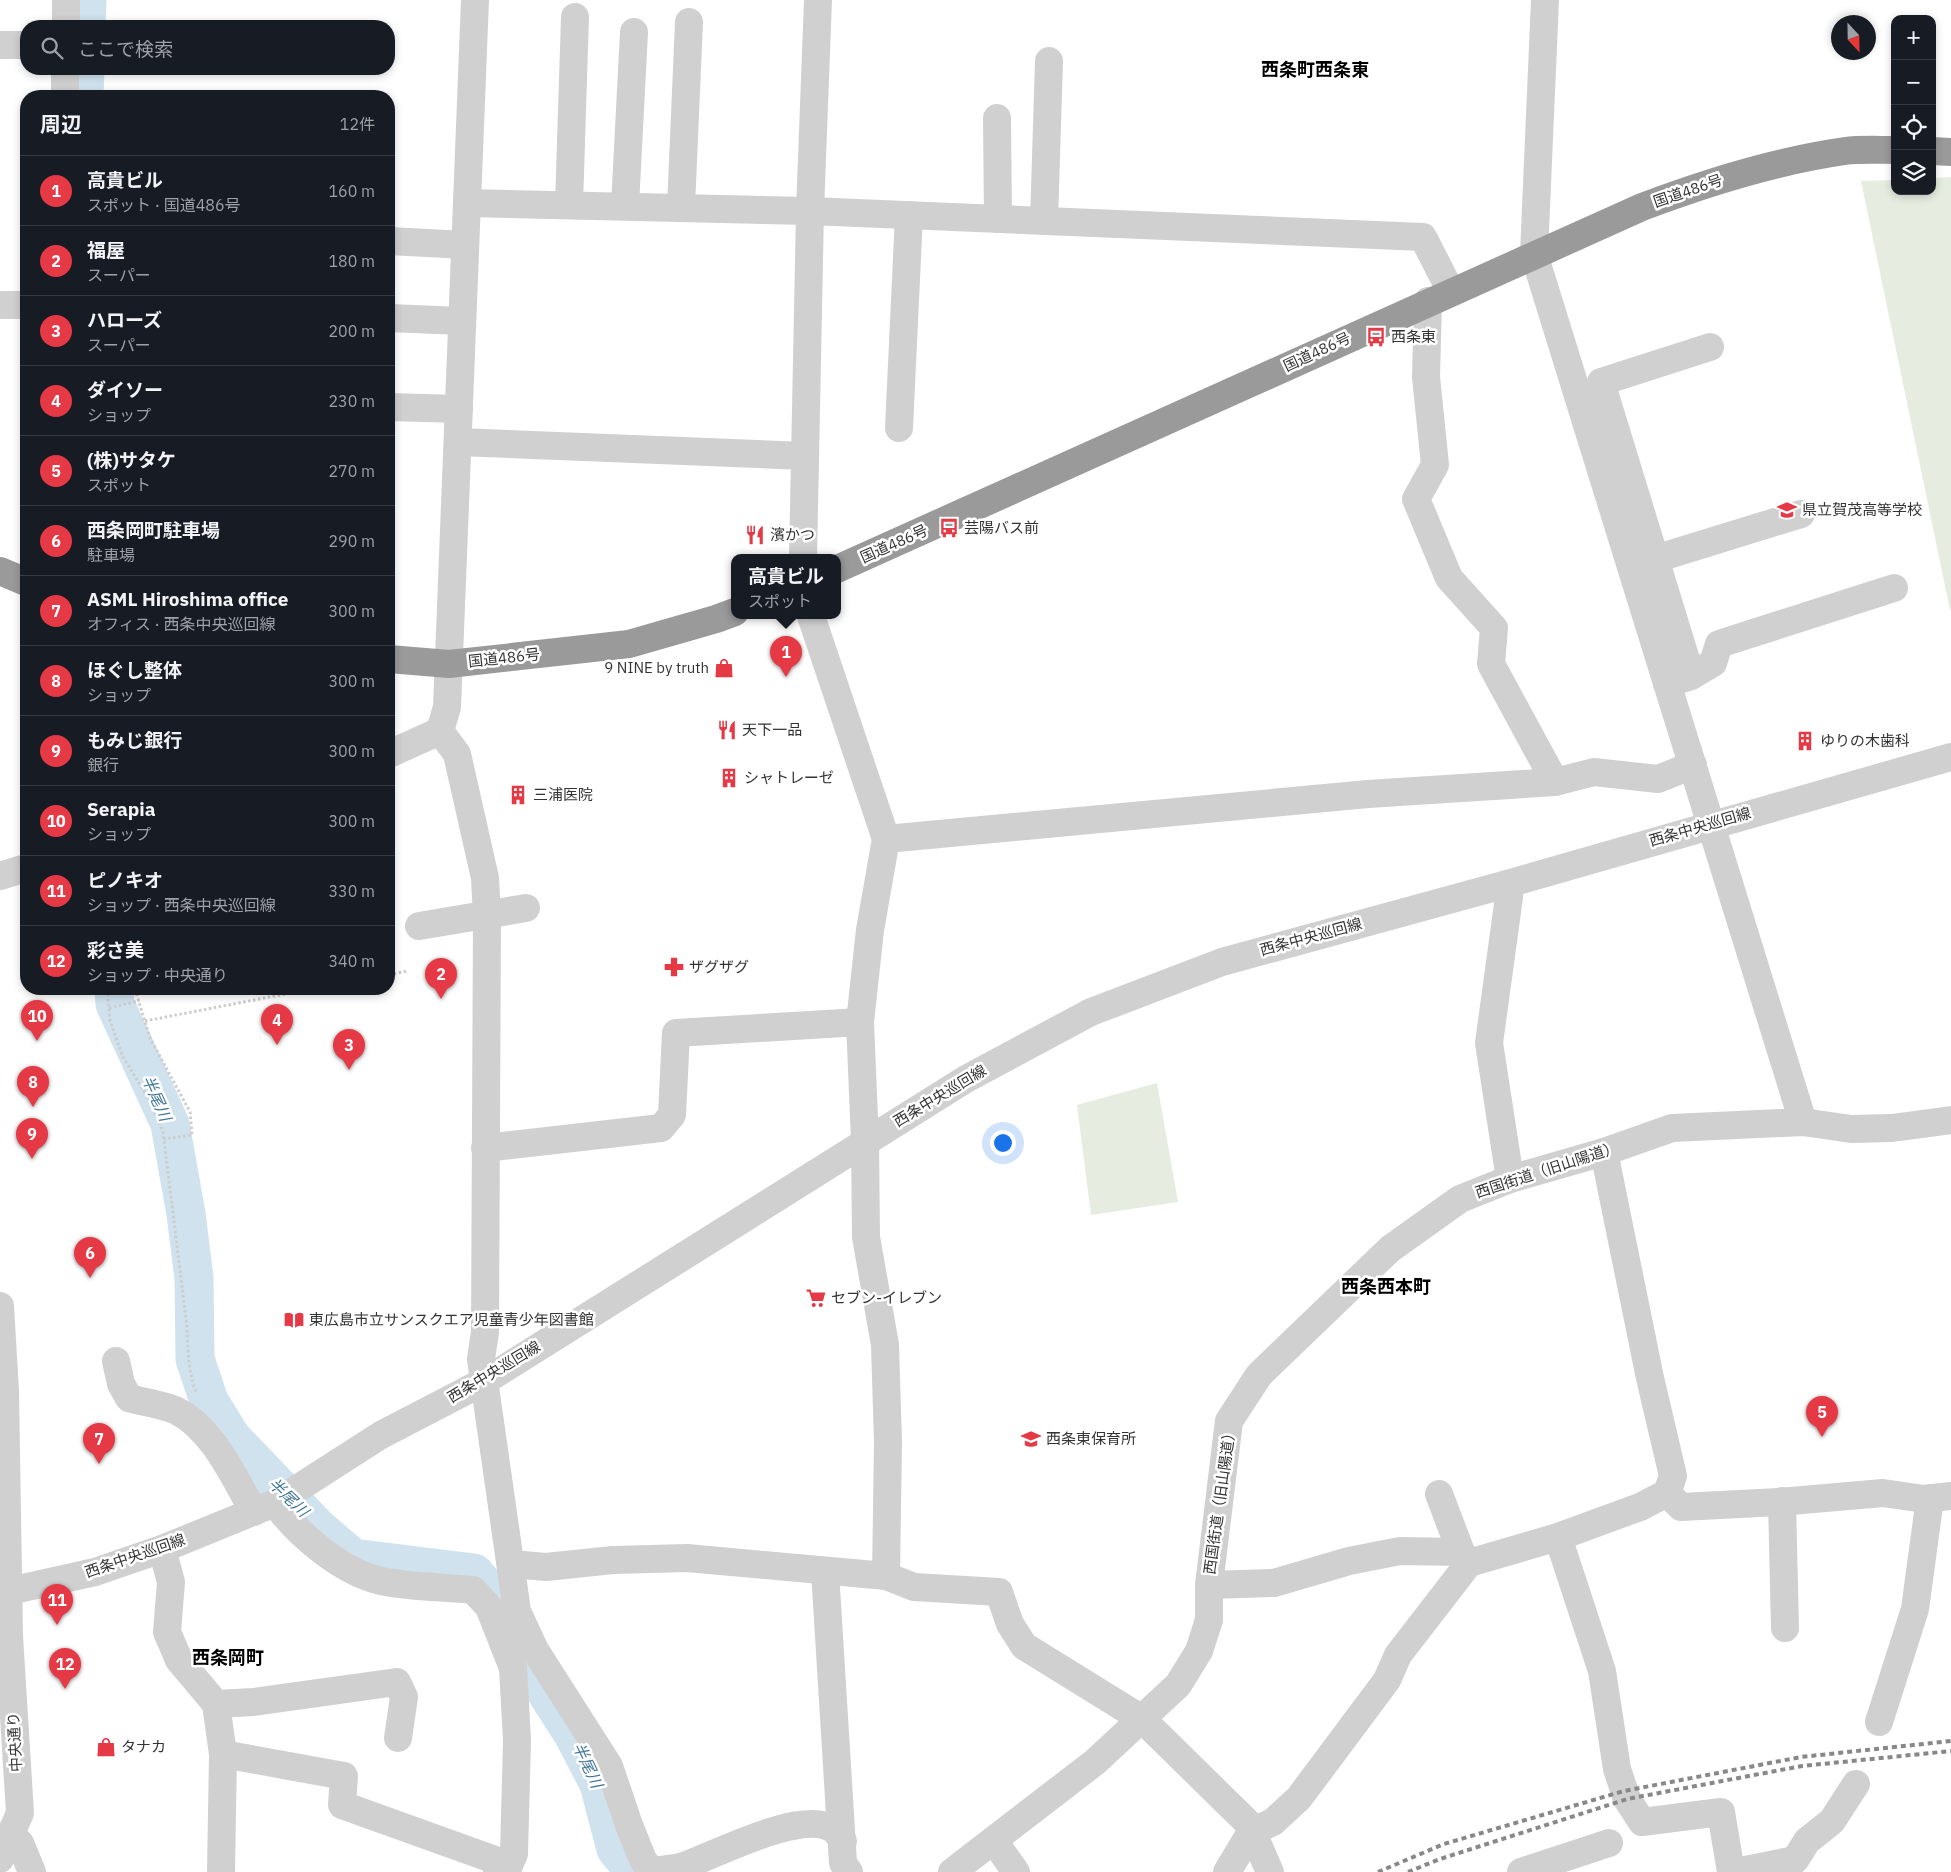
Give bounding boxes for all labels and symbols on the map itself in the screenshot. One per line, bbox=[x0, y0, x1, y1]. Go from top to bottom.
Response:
north arrow bbox=[1831, 15, 1876, 60]
district label: 西条町西条東 bbox=[1261, 58, 1369, 81]
street label: 国道486号 bbox=[1651, 170, 1725, 211]
bus stop icon: 西条東 bbox=[1365, 326, 1387, 348]
place label: 西条東 bbox=[1391, 327, 1436, 346]
street label: 国道486号 bbox=[1280, 328, 1353, 375]
school or university icon: 県立賀茂高等学校 bbox=[1776, 499, 1798, 521]
place label: 県立賀茂高等学校 bbox=[1802, 500, 1922, 519]
bus stop icon: 芸陽バス前 bbox=[938, 517, 960, 539]
place label: 芸陽バス前 bbox=[964, 518, 1039, 537]
street label: 国道486号 bbox=[857, 520, 931, 567]
restaurant icon: 濱かつ bbox=[744, 524, 766, 546]
place label: 濱かつ bbox=[770, 525, 815, 544]
pin: 1 bbox=[770, 636, 802, 677]
street label: 国道486号 bbox=[467, 644, 541, 671]
shop icon: 9 NINE by truth bbox=[713, 657, 735, 679]
place label: 9 NINE by truth bbox=[604, 658, 709, 677]
restaurant icon: 天下一品 bbox=[716, 719, 738, 741]
place label: 天下一品 bbox=[742, 720, 802, 739]
building icon: ゆりの木歯科 bbox=[1794, 730, 1816, 752]
place label: ゆりの木歯科 bbox=[1820, 731, 1910, 750]
building icon: シャトレーゼ bbox=[718, 767, 740, 789]
place label: シャトレーゼ bbox=[744, 768, 834, 787]
building icon: 三浦医院 bbox=[507, 784, 529, 806]
place label: 三浦医院 bbox=[533, 785, 593, 804]
street label: 西条中央巡回線 bbox=[1647, 803, 1753, 850]
street label: 西条中央巡回線 bbox=[1258, 914, 1364, 959]
pharmacy icon: ザグザグ bbox=[663, 956, 685, 978]
place label: ザグザグ bbox=[689, 957, 749, 976]
pin: 2 bbox=[425, 958, 457, 999]
pin: 10 bbox=[21, 1000, 53, 1041]
pin: 4 bbox=[261, 1004, 293, 1045]
pin: 3 bbox=[333, 1029, 365, 1070]
street label: 西条中央巡回線 bbox=[890, 1060, 990, 1131]
pin: 8 bbox=[17, 1066, 49, 1107]
water label: 半尾川 bbox=[138, 1072, 177, 1126]
pin: 9 bbox=[16, 1118, 48, 1159]
your location bbox=[990, 1130, 1016, 1156]
street label: 西国街道（旧山陽道） bbox=[1473, 1137, 1621, 1202]
pin: 6 bbox=[74, 1237, 106, 1278]
district label: 西条西本町 bbox=[1341, 1275, 1431, 1298]
supermarket icon: セブン-イレブン bbox=[805, 1287, 827, 1309]
place label: セブン-イレブン bbox=[831, 1288, 942, 1307]
library icon: 東広島市立サンスクエア児童青少年図書館 bbox=[283, 1309, 305, 1331]
place label: 東広島市立サンスクエア児童青少年図書館 bbox=[309, 1310, 594, 1329]
street label: 西条中央巡回線 bbox=[444, 1336, 544, 1407]
pin: 5 bbox=[1806, 1396, 1838, 1437]
pin: 7 bbox=[83, 1423, 115, 1464]
street label: 西国街道（旧山陽道） bbox=[1200, 1424, 1239, 1576]
school or university icon: 西条東保育所 bbox=[1020, 1428, 1042, 1450]
place label: 西条東保育所 bbox=[1046, 1429, 1136, 1448]
water label: 半尾川 bbox=[265, 1473, 315, 1522]
street label: 西条中央巡回線 bbox=[82, 1529, 188, 1582]
pin: 11 bbox=[41, 1584, 73, 1625]
district label: 西条岡町 bbox=[192, 1646, 264, 1669]
pin: 12 bbox=[49, 1648, 81, 1689]
street label: 中央通り bbox=[3, 1712, 26, 1772]
shop icon: タナカ bbox=[95, 1736, 117, 1758]
place label: タナカ bbox=[121, 1737, 166, 1756]
water label: 半尾川 bbox=[569, 1739, 608, 1793]

